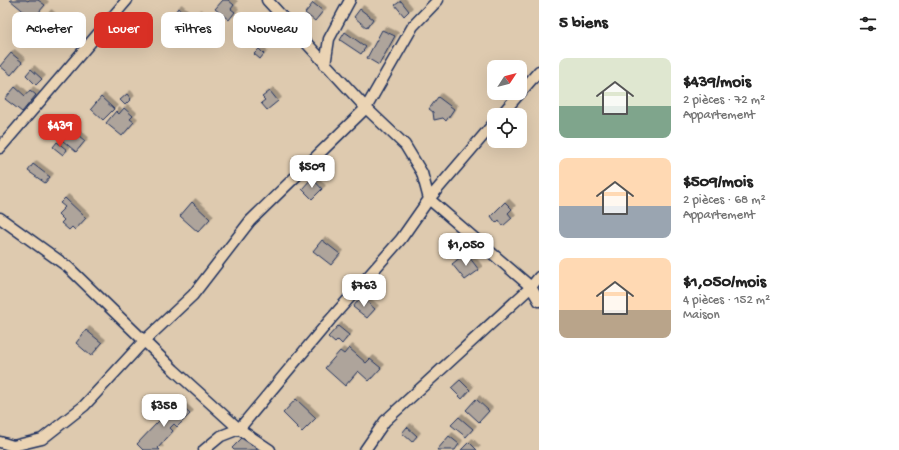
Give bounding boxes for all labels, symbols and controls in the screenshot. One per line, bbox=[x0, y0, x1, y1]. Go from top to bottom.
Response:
chip: Acheter bbox=[12, 12, 86, 48]
chip: Louer bbox=[94, 12, 153, 48]
chip: Filtres bbox=[161, 12, 225, 48]
chip: Nouveau bbox=[233, 12, 312, 48]
icon: filters bbox=[857, 13, 879, 35]
text: 5 biens bbox=[559, 14, 608, 34]
north arrow bbox=[487, 60, 527, 100]
map controls bbox=[487, 60, 527, 148]
text: $439/mois bbox=[683, 73, 751, 93]
icon: home bbox=[591, 74, 639, 122]
text: 2 pièces · 72 m² bbox=[683, 93, 765, 108]
button: locate bbox=[487, 108, 527, 148]
text: Appartement bbox=[683, 108, 755, 123]
pin: $439 bbox=[36, 114, 84, 148]
text: $439 bbox=[47, 119, 73, 134]
pin: $509 bbox=[288, 155, 336, 189]
text: $509 bbox=[299, 160, 325, 175]
text: $509/mois bbox=[683, 173, 753, 193]
icon: home bbox=[591, 174, 639, 222]
text: 2 pièces · 68 m² bbox=[683, 193, 766, 208]
text: Appartement bbox=[683, 208, 755, 223]
pin: $1,050 bbox=[433, 233, 499, 267]
text: $1,050 bbox=[448, 238, 484, 253]
text: $1,050/mois bbox=[683, 273, 766, 293]
pin: $763 bbox=[340, 274, 388, 308]
icon: home bbox=[591, 274, 639, 322]
text: $763 bbox=[351, 279, 377, 294]
text: 4 pièces · 152 m² bbox=[683, 293, 770, 308]
text: Maison bbox=[683, 308, 720, 323]
pin: $358 bbox=[140, 394, 188, 428]
text: $358 bbox=[151, 399, 177, 414]

